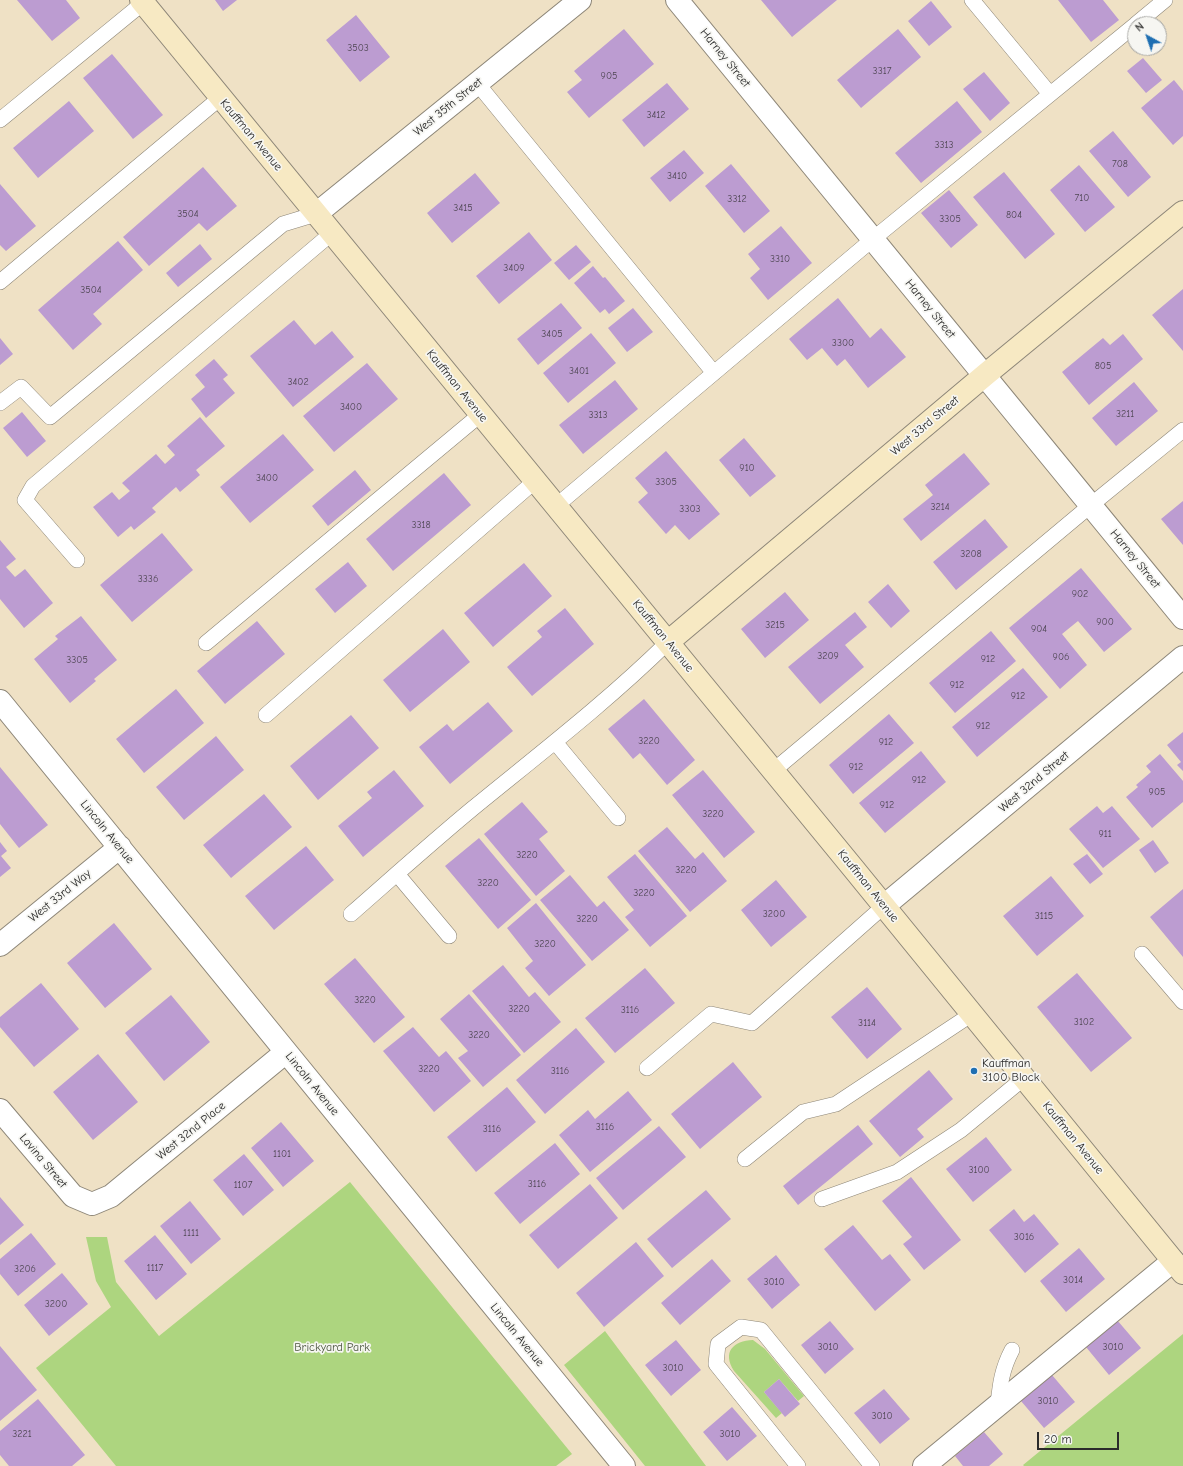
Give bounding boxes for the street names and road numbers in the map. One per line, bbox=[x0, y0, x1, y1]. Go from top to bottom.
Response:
street label: Harney Street bbox=[697, 26, 753, 90]
street label: West 35th Street bbox=[411, 75, 485, 139]
street label: Kauffman Avenue bbox=[217, 96, 285, 174]
street label: Harney Street bbox=[902, 277, 958, 341]
street label: Kauffman Avenue bbox=[423, 347, 491, 425]
street label: West 33rd Street bbox=[888, 393, 962, 459]
street label: Harney Street bbox=[1107, 527, 1163, 591]
street label: Kauffman Avenue bbox=[629, 597, 697, 675]
street label: West 32nd Street bbox=[996, 748, 1072, 816]
street label: Lincoln Avenue bbox=[77, 797, 137, 867]
street label: Kauffman Avenue bbox=[834, 847, 902, 925]
street label: West 33rd Way bbox=[26, 866, 94, 926]
street label: Lincoln Avenue bbox=[282, 1049, 342, 1119]
street label: West 32nd Place bbox=[154, 1099, 228, 1163]
street label: Kauffman Avenue bbox=[1039, 1099, 1107, 1177]
street label: Lavina Street bbox=[16, 1131, 70, 1191]
street label: Lincoln Avenue bbox=[487, 1300, 547, 1370]

